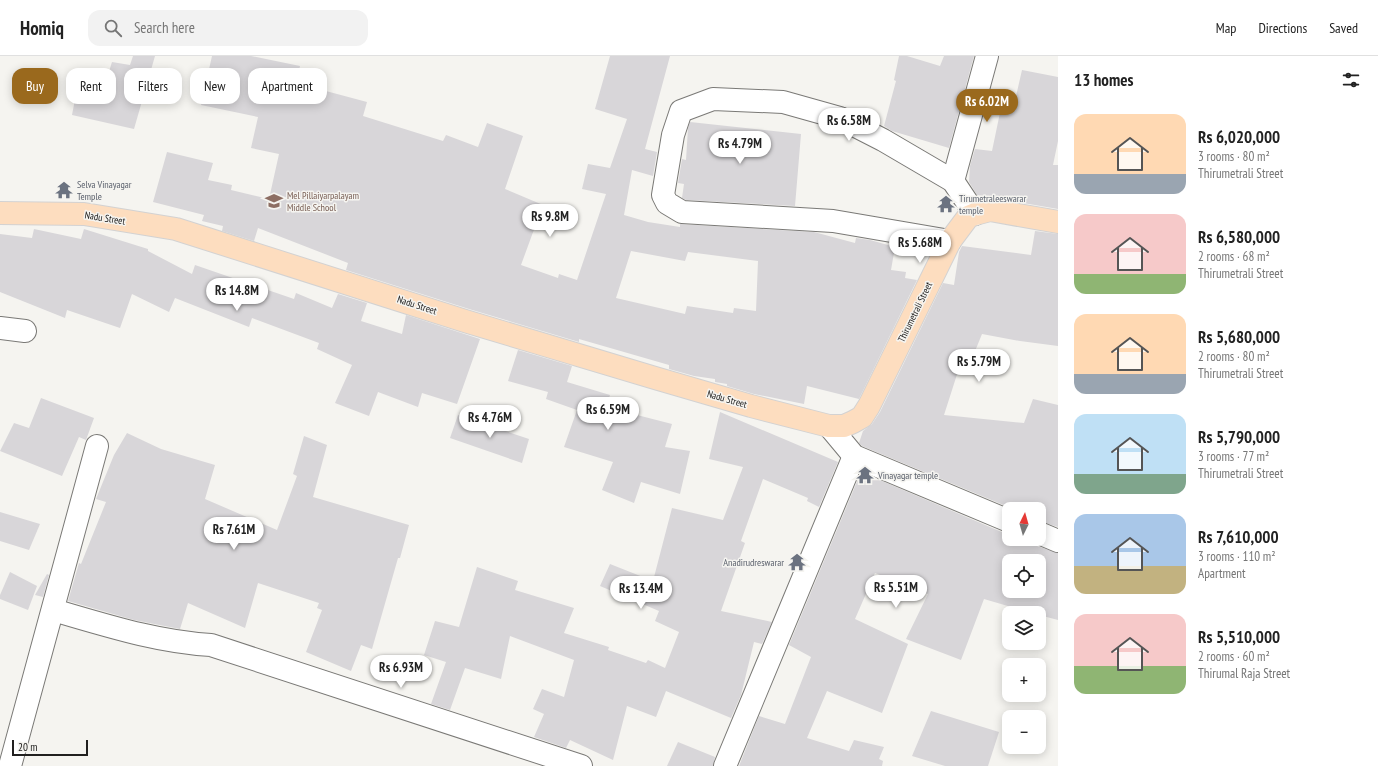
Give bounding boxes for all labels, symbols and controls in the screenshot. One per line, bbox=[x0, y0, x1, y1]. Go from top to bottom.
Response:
search box bbox=[88, 10, 368, 46]
text: Homiq bbox=[20, 16, 64, 40]
icon: search bbox=[102, 17, 124, 39]
text: Search here bbox=[134, 18, 195, 37]
text: Map bbox=[1216, 19, 1236, 37]
text: Directions bbox=[1258, 19, 1307, 37]
text: Saved bbox=[1329, 19, 1358, 37]
chip: Buy bbox=[12, 68, 58, 104]
chip: Rent bbox=[66, 68, 116, 104]
chip: Filters bbox=[124, 68, 182, 104]
chip: New bbox=[190, 68, 240, 104]
chip: Apartment bbox=[248, 68, 327, 104]
text: 13 homes bbox=[1074, 69, 1133, 91]
icon: filters bbox=[1340, 69, 1362, 91]
pin: Rs 6.02M bbox=[946, 89, 1028, 123]
text: Rs 6.02M bbox=[965, 93, 1009, 110]
pin: Rs 6.58M bbox=[808, 108, 890, 142]
text: Rs 6.58M bbox=[827, 112, 871, 129]
text: Rs 6,020,000 bbox=[1198, 126, 1280, 148]
icon: home bbox=[1106, 130, 1154, 178]
pin: Rs 4.79M bbox=[699, 131, 781, 165]
text: Rs 4.79M bbox=[718, 135, 762, 152]
text: 3 rooms · 80 m² bbox=[1198, 148, 1270, 165]
text: Thirumetrali Street bbox=[1198, 165, 1283, 182]
place label: Selva Vinayagar Temple bbox=[77, 178, 132, 203]
temple icon: Selva Vinayagar Temple bbox=[54, 180, 74, 200]
place label: Mel Pillaiyarpalayam Middle School bbox=[287, 189, 359, 214]
school or university icon: Mel Pillaiyarpalayam Middle School bbox=[264, 191, 284, 211]
place label: Tirumetraleeswarar temple bbox=[959, 192, 1026, 217]
temple icon: Tirumetraleeswarar temple bbox=[936, 194, 956, 214]
pin: Rs 9.8M bbox=[513, 204, 587, 238]
street label: Nadu Street bbox=[84, 208, 126, 228]
text: Rs 9.8M bbox=[531, 208, 569, 225]
text: Rs 6,580,000 bbox=[1198, 226, 1280, 248]
pin: Rs 5.68M bbox=[879, 230, 961, 264]
icon: home bbox=[1106, 230, 1154, 278]
text: Rs 5.68M bbox=[898, 234, 942, 251]
text: 2 rooms · 68 m² bbox=[1198, 248, 1270, 265]
text: Thirumetrali Street bbox=[1198, 265, 1283, 282]
pin: Rs 14.8M bbox=[196, 278, 278, 312]
street label: Thirumetrali Street bbox=[895, 279, 935, 344]
text: Rs 14.8M bbox=[215, 282, 259, 299]
street label: Nadu Street bbox=[396, 293, 439, 318]
text: Rs 5,680,000 bbox=[1198, 326, 1280, 348]
icon: home bbox=[1106, 330, 1154, 378]
text: 2 rooms · 80 m² bbox=[1198, 348, 1270, 365]
pin: Rs 5.79M bbox=[938, 349, 1020, 383]
text: Rs 5.79M bbox=[957, 353, 1001, 370]
text: Thirumetrali Street bbox=[1198, 365, 1283, 382]
street label: Nadu Street bbox=[706, 387, 749, 411]
pin: Rs 6.59M bbox=[567, 397, 649, 431]
text: Rs 6.59M bbox=[586, 401, 630, 418]
pin: Rs 4.76M bbox=[449, 405, 531, 439]
text: Rs 4.76M bbox=[468, 409, 512, 426]
text: Rs 5,790,000 bbox=[1198, 426, 1280, 448]
icon: home bbox=[1106, 430, 1154, 478]
text: 3 rooms · 77 m² bbox=[1198, 448, 1269, 465]
temple icon: Vinayagar temple bbox=[855, 465, 875, 485]
text: Thirumetrali Street bbox=[1198, 465, 1283, 482]
place label: Vinayagar temple bbox=[877, 469, 938, 482]
north arrow bbox=[1002, 502, 1046, 546]
map controls bbox=[1002, 502, 1046, 754]
pin: Rs 7.61M bbox=[193, 517, 275, 551]
text: Rs 7.61M bbox=[213, 521, 255, 538]
text: Rs 7,610,000 bbox=[1198, 526, 1279, 548]
icon: home bbox=[1106, 530, 1154, 578]
text: 3 rooms · 110 m² bbox=[1198, 548, 1276, 565]
temple icon: Anadirudreswarar bbox=[787, 552, 807, 572]
button: locate bbox=[1002, 554, 1046, 598]
place label: Anadirudreswarar bbox=[723, 556, 784, 569]
text: Apartment bbox=[1198, 565, 1246, 582]
pin: Rs 5.51M bbox=[855, 575, 937, 609]
pin: Rs 13.4M bbox=[600, 576, 682, 610]
text: Rs 5.51M bbox=[874, 579, 918, 596]
text: Rs 13.4M bbox=[619, 580, 663, 597]
button: layers bbox=[1002, 606, 1046, 650]
text: Rs 5,510,000 bbox=[1198, 626, 1280, 648]
icon: home bbox=[1106, 630, 1154, 678]
text: 2 rooms · 60 m² bbox=[1198, 648, 1270, 665]
pin: Rs 6.93M bbox=[360, 655, 442, 689]
button: + bbox=[1002, 658, 1046, 702]
text: Rs 6.93M bbox=[379, 659, 423, 676]
text: Thirumal Raja Street bbox=[1198, 665, 1290, 682]
button: − bbox=[1002, 710, 1046, 754]
scale bar bbox=[12, 738, 88, 757]
text: 20 m bbox=[18, 740, 37, 754]

